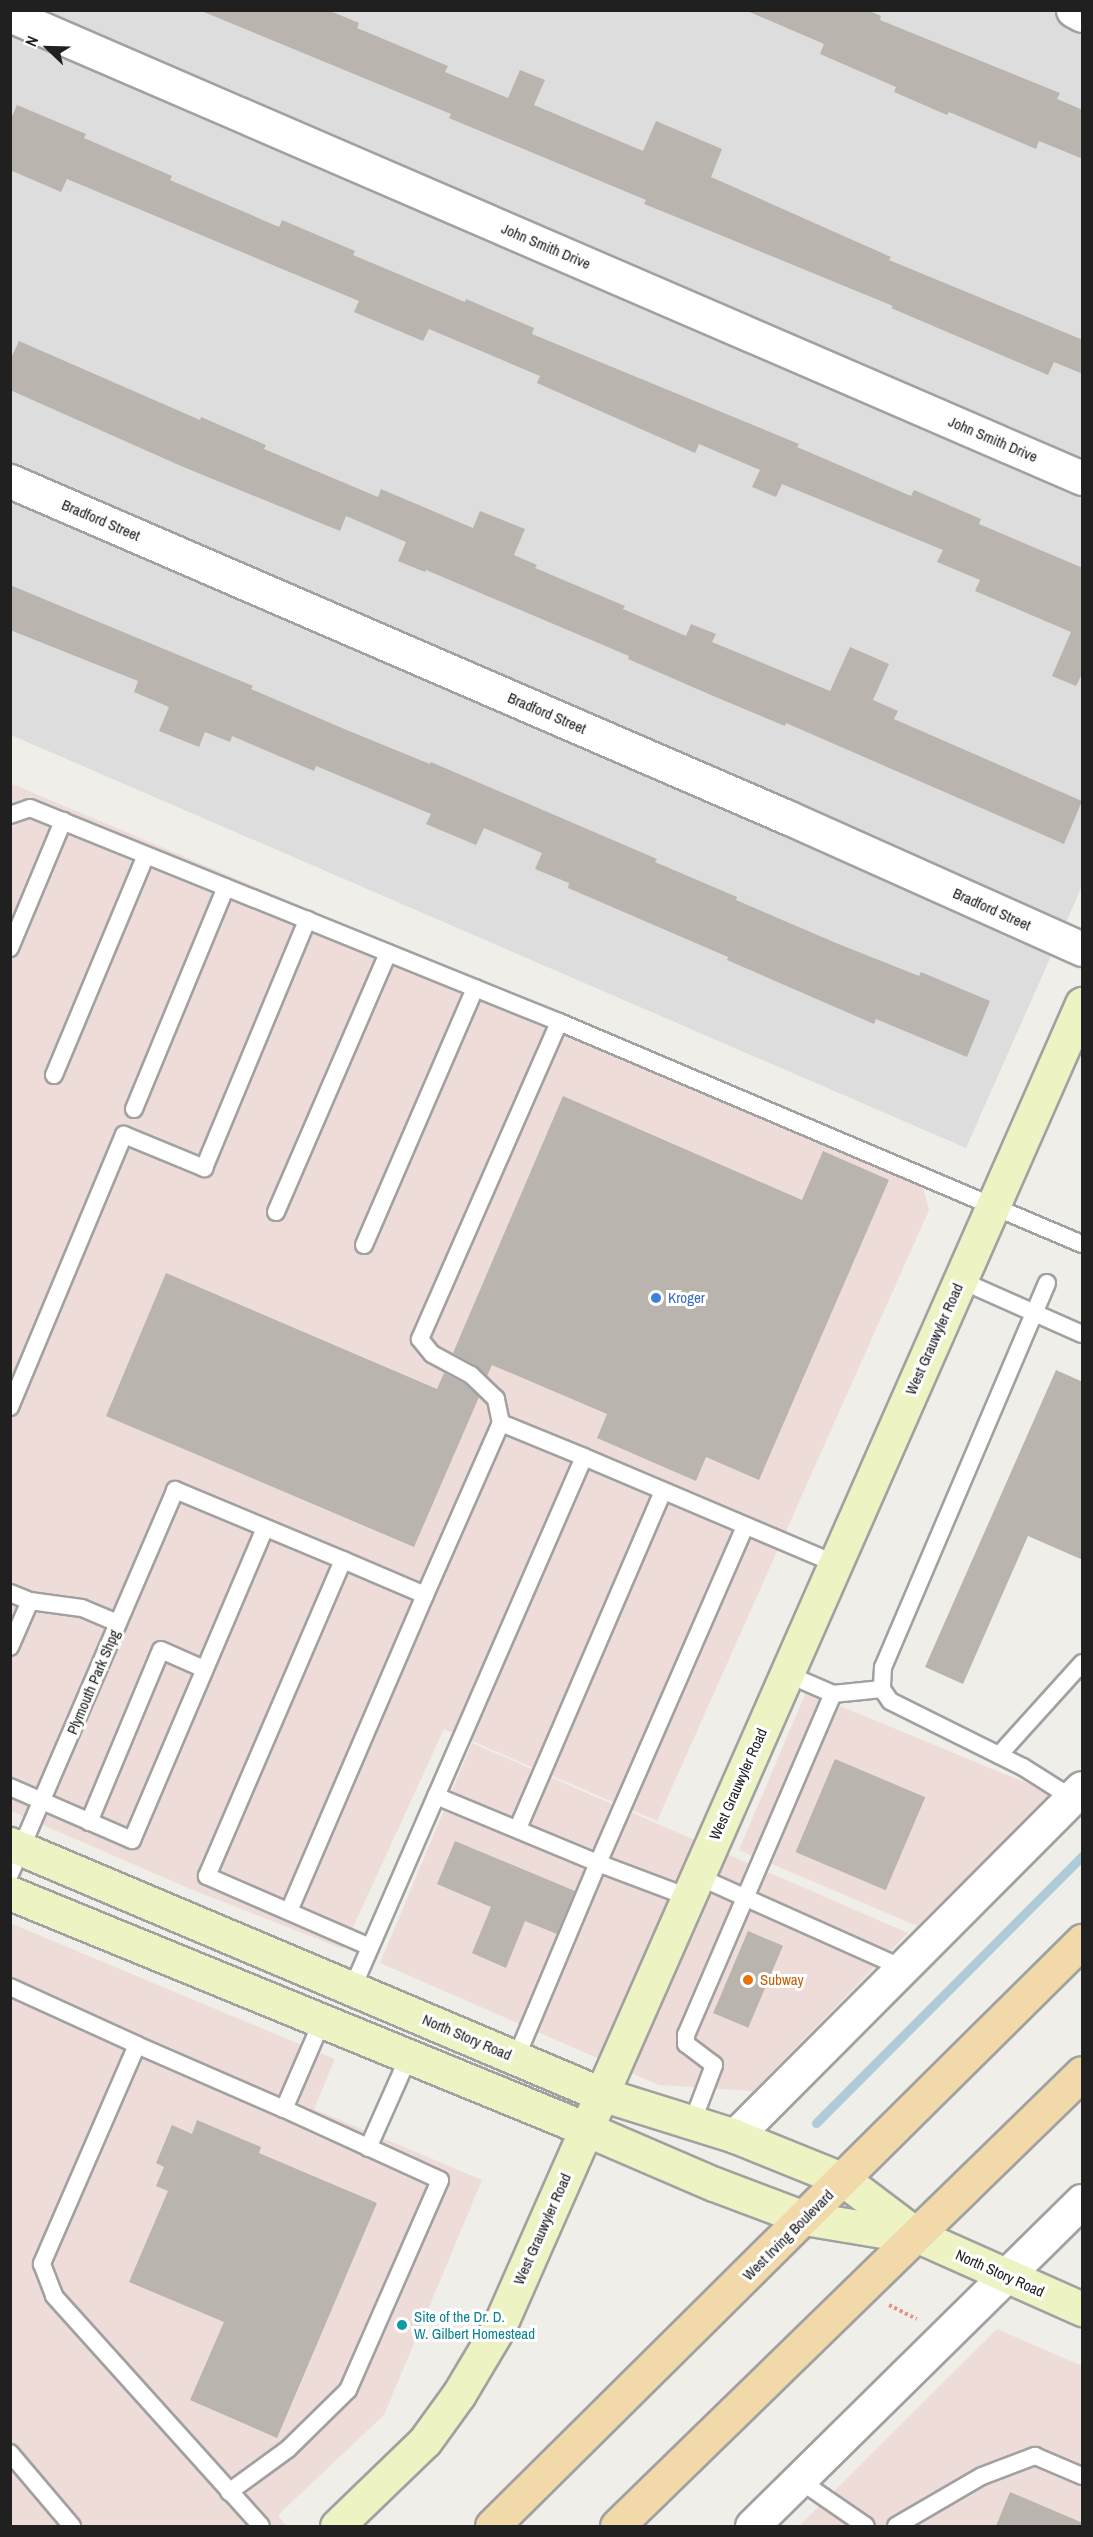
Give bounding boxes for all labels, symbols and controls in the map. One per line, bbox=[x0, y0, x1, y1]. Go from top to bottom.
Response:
north arrow bbox=[18, 18, 78, 78]
text: N bbox=[19, 32, 43, 50]
street label: John Smith Drive bbox=[499, 219, 593, 273]
street label: John Smith Drive bbox=[946, 412, 1040, 466]
street label: Bradford Street bbox=[59, 495, 143, 545]
street label: Bradford Street bbox=[505, 688, 589, 738]
street label: Bradford Street bbox=[950, 884, 1034, 934]
street label: West Grauwyler Road bbox=[901, 1280, 967, 1398]
place label: Kroger bbox=[668, 1289, 705, 1307]
marker: Kroger bbox=[649, 1291, 663, 1305]
street label: Plymouth Park Shpg bbox=[63, 1627, 123, 1737]
street label: West Grauwyler Road bbox=[705, 1725, 771, 1843]
place label: Subway bbox=[760, 1971, 804, 1989]
marker: Subway bbox=[741, 1973, 755, 1987]
street label: North Story Road bbox=[420, 2010, 514, 2064]
street label: West Grauwyler Road bbox=[509, 2170, 575, 2288]
street label: West Irving Boulevard bbox=[739, 2186, 837, 2284]
street label: North Story Road bbox=[953, 2245, 1047, 2301]
place label: Site of the Dr. D. W. Gilbert Homestead bbox=[414, 2307, 535, 2342]
marker: Site of the Dr. D. W. Gilbert Homestead bbox=[395, 2318, 409, 2332]

